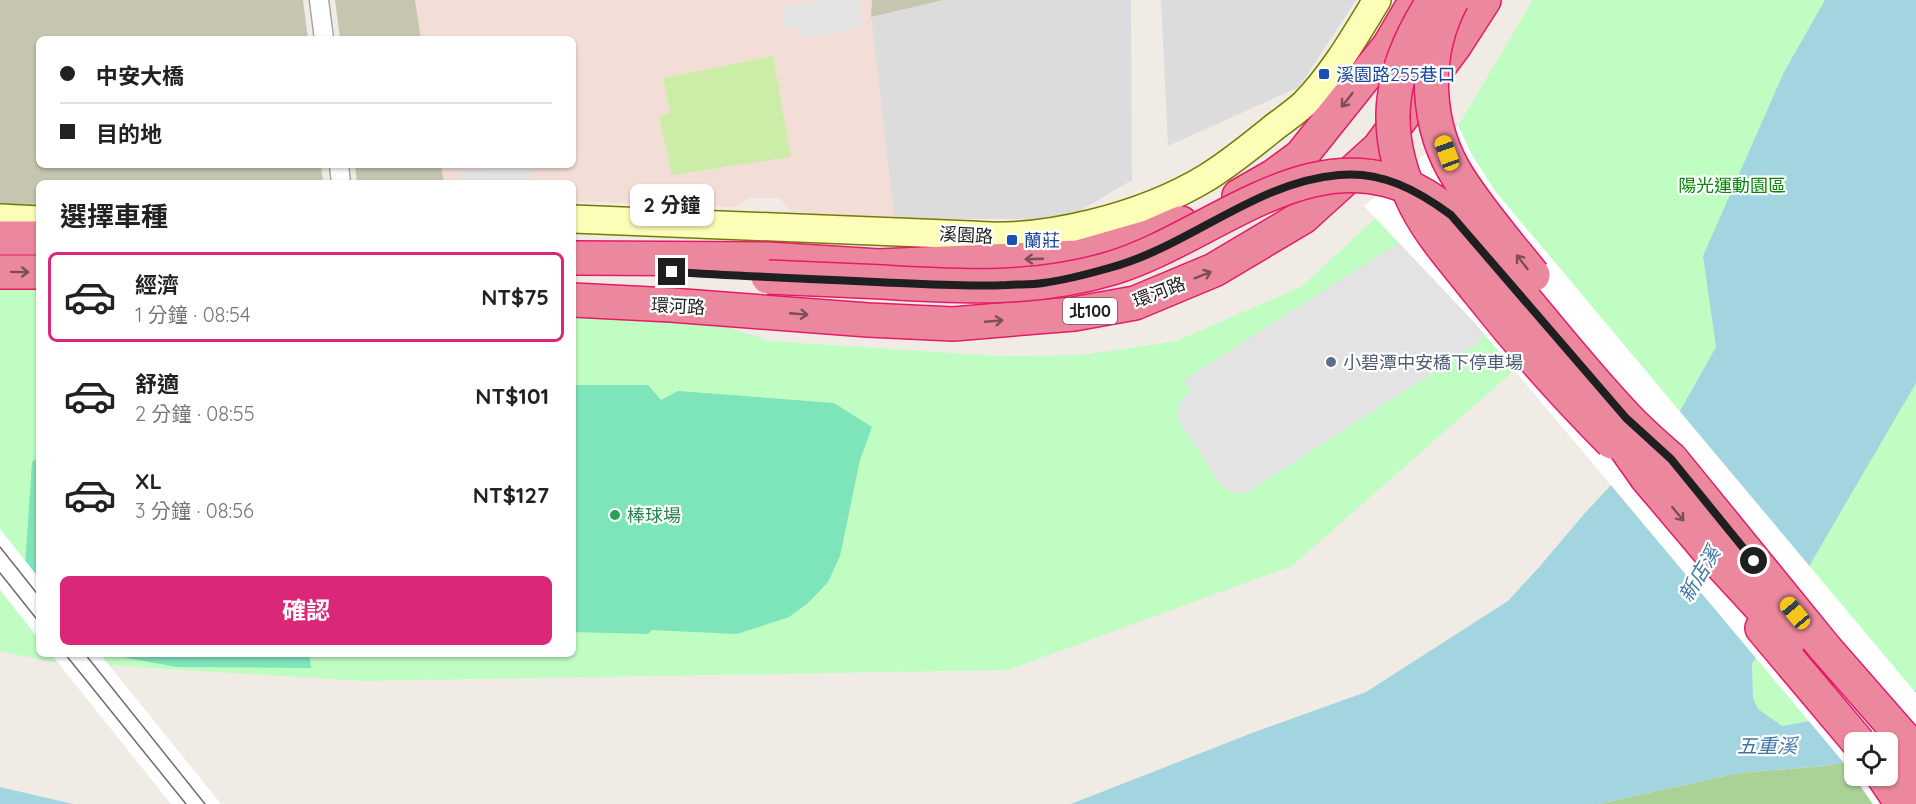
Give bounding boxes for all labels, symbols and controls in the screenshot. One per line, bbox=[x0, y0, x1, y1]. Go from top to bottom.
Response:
text: 中安大橋 bbox=[96, 62, 184, 90]
place label: 溪園路255巷口 bbox=[1336, 63, 1456, 86]
marker: 溪園路255巷口 bbox=[1317, 67, 1331, 81]
one-way arrow bbox=[1340, 92, 1353, 108]
text: 目的地 bbox=[96, 120, 162, 148]
car bbox=[1432, 133, 1462, 173]
park label: 陽光運動園區 bbox=[1678, 174, 1786, 197]
callout: 2 分鐘 bbox=[630, 185, 714, 227]
text: 2 分鐘 bbox=[644, 192, 700, 217]
text: 選擇車種 bbox=[60, 199, 168, 233]
street label: 溪園路 bbox=[938, 222, 994, 248]
place label: 蘭莊 bbox=[1024, 229, 1060, 252]
marker: 蘭莊 bbox=[1005, 233, 1019, 247]
one-way arrow bbox=[1025, 254, 1045, 265]
one-way arrow bbox=[1516, 254, 1529, 270]
route end bbox=[658, 258, 685, 285]
one-way arrow bbox=[9, 266, 29, 278]
one-way arrow bbox=[1193, 269, 1211, 280]
icon: car bbox=[63, 270, 117, 324]
text: 經濟 bbox=[135, 271, 179, 299]
street label: 環河路 bbox=[1130, 272, 1188, 312]
text: NT$75 bbox=[481, 283, 549, 311]
street label: 環河路 bbox=[650, 293, 706, 319]
road number: 北100 bbox=[1063, 298, 1117, 324]
text: 1 分鐘 · 08:54 bbox=[135, 302, 251, 327]
one-way arrow bbox=[789, 309, 808, 320]
one-way arrow bbox=[983, 315, 1003, 326]
place label: 小碧潭中安橋下停車場 bbox=[1343, 351, 1523, 374]
marker: 小碧潭中安橋下停車場 bbox=[1324, 355, 1338, 369]
icon: car bbox=[63, 369, 117, 423]
text: 舒適 bbox=[135, 370, 179, 398]
text: NT$101 bbox=[475, 382, 549, 410]
text: 2 分鐘 · 08:55 bbox=[135, 401, 255, 426]
text: XL bbox=[135, 467, 162, 495]
icon: car bbox=[63, 468, 117, 522]
text: NT$127 bbox=[473, 481, 549, 509]
text: 3 分鐘 · 08:56 bbox=[135, 498, 254, 523]
place label: 棒球場 bbox=[627, 504, 681, 527]
one-way arrow bbox=[1671, 506, 1685, 521]
marker: 棒球場 bbox=[608, 508, 622, 522]
water label: 新店溪 bbox=[1673, 539, 1727, 606]
route start bbox=[1740, 547, 1767, 574]
button: 確認 bbox=[60, 576, 552, 645]
car bbox=[1777, 593, 1813, 633]
map controls bbox=[1844, 732, 1898, 786]
button: locate bbox=[1844, 732, 1898, 786]
water label: 五重溪 bbox=[1737, 733, 1800, 758]

